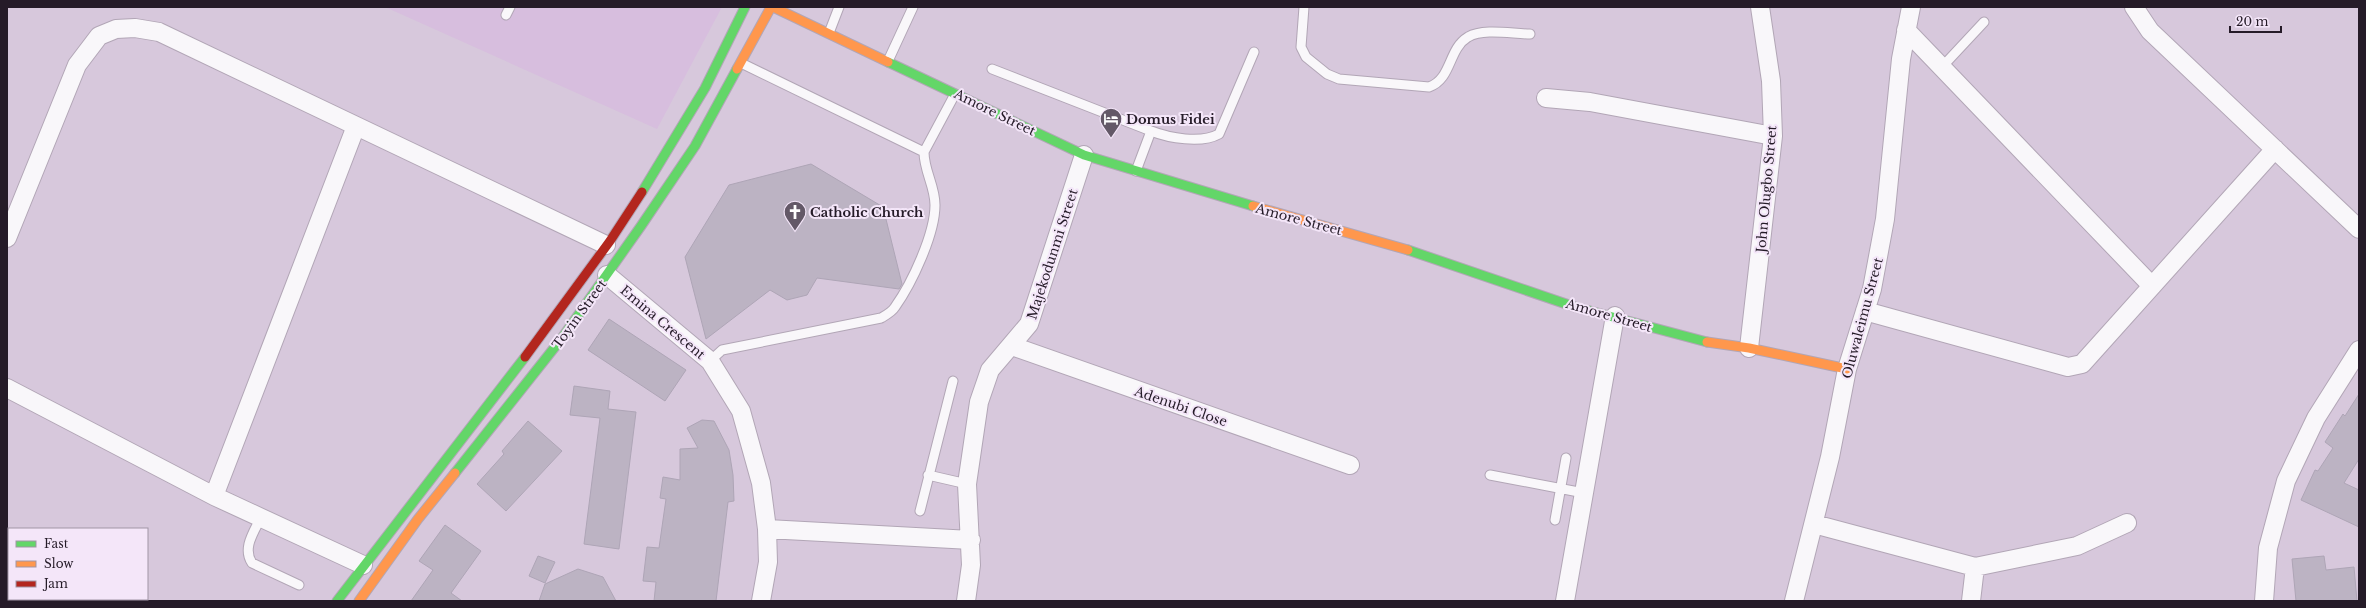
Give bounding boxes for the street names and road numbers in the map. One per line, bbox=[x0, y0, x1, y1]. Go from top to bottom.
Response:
street label: Amore Street bbox=[950, 85, 1038, 140]
street label: John Olugbo Street bbox=[1752, 125, 1781, 255]
street label: Majekodunmi Street bbox=[1023, 187, 1082, 322]
street label: Amore Street bbox=[1253, 200, 1344, 239]
street label: Oluwaleimu Street bbox=[1838, 256, 1887, 381]
street label: Toyin Street bbox=[548, 276, 610, 352]
street label: Emina Crescent bbox=[617, 282, 709, 363]
street label: Amore Street bbox=[1563, 295, 1654, 336]
street label: Adenubi Close bbox=[1131, 382, 1229, 430]

